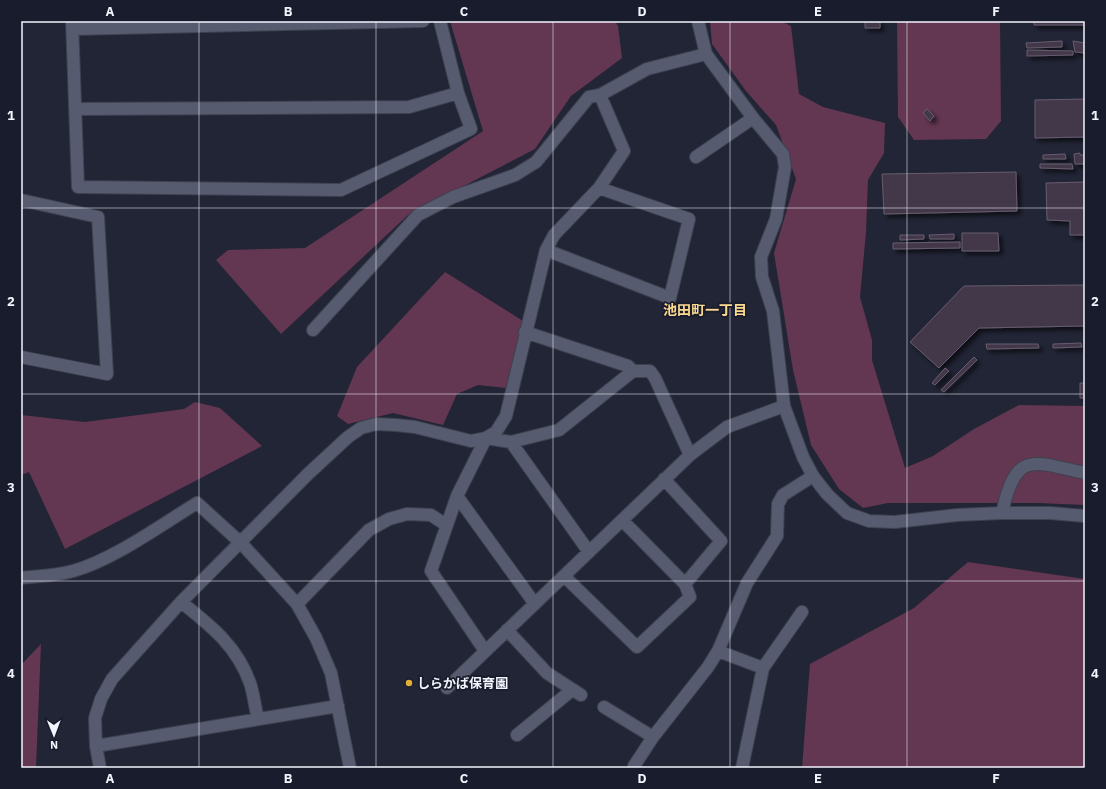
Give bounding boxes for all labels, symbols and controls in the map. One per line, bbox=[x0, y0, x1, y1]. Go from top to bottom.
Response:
text: A bbox=[106, 3, 115, 20]
text: B bbox=[284, 3, 293, 20]
text: C bbox=[460, 3, 469, 20]
text: D bbox=[637, 3, 647, 20]
text: E bbox=[814, 3, 822, 20]
text: F bbox=[992, 3, 1000, 20]
text: 1 bbox=[7, 107, 15, 124]
text: 1 bbox=[1091, 107, 1099, 124]
text: 2 bbox=[7, 293, 15, 310]
text: 2 bbox=[1091, 293, 1099, 310]
district label: 池田町一丁目 bbox=[663, 301, 747, 319]
text: 3 bbox=[7, 479, 15, 496]
text: 3 bbox=[1091, 479, 1099, 496]
text: 4 bbox=[7, 665, 15, 682]
text: 4 bbox=[1091, 665, 1099, 682]
place label: しらかば保育園 bbox=[417, 675, 508, 692]
marker: しらかば保育園 bbox=[404, 678, 414, 688]
north arrow bbox=[34, 715, 74, 755]
text: N bbox=[50, 738, 58, 752]
text: A bbox=[106, 770, 115, 787]
text: B bbox=[284, 770, 293, 787]
text: C bbox=[460, 770, 469, 787]
text: D bbox=[637, 770, 647, 787]
text: E bbox=[814, 770, 822, 787]
text: F bbox=[992, 770, 1000, 787]

